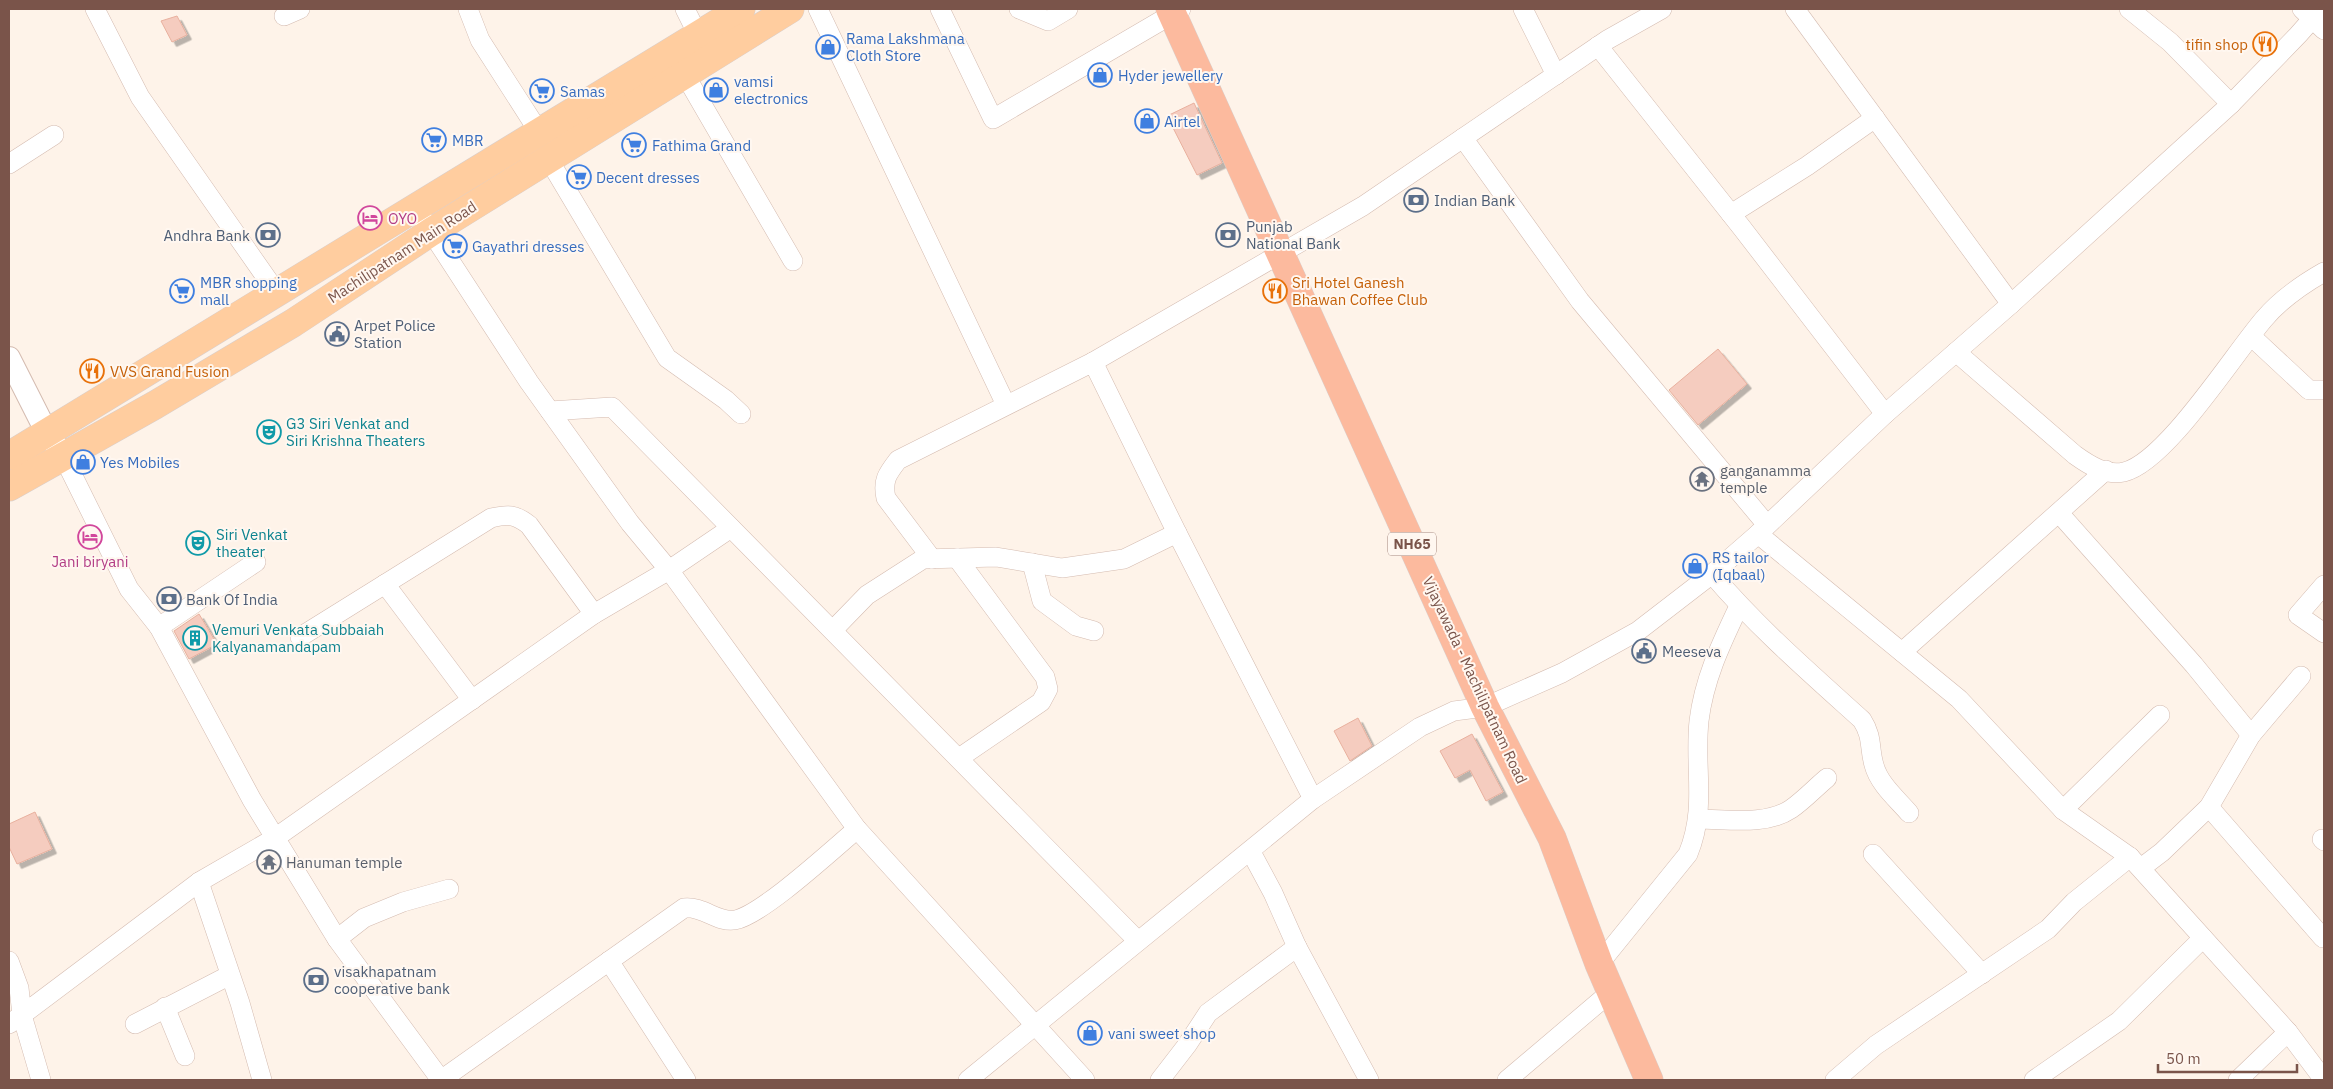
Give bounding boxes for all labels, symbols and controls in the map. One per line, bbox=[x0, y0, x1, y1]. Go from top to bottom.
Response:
place label: Rama Lakshmana Cloth Store bbox=[846, 29, 965, 65]
restaurant icon: tifin shop bbox=[2252, 31, 2278, 57]
shop icon: Rama Lakshmana Cloth Store bbox=[815, 34, 841, 60]
place label: tifin shop bbox=[2185, 35, 2248, 54]
shop icon: Hyder jewellery bbox=[1087, 62, 1113, 88]
place label: Hyder jewellery bbox=[1118, 66, 1224, 85]
place label: vamsi electronics bbox=[734, 72, 808, 108]
shop icon: vamsi electronics bbox=[703, 77, 729, 103]
supermarket icon: Samas bbox=[529, 78, 555, 104]
place label: Samas bbox=[560, 82, 605, 101]
shop icon: Airtel bbox=[1134, 108, 1160, 134]
place label: Airtel bbox=[1164, 112, 1200, 131]
supermarket icon: MBR bbox=[421, 127, 447, 153]
place label: MBR bbox=[452, 131, 484, 150]
supermarket icon: Fathima Grand bbox=[621, 132, 647, 158]
place label: Fathima Grand bbox=[652, 136, 751, 155]
supermarket icon: Decent dresses bbox=[566, 164, 592, 190]
place label: Decent dresses bbox=[596, 168, 700, 187]
bank icon: Indian Bank bbox=[1403, 187, 1429, 213]
place label: Indian Bank bbox=[1434, 191, 1515, 210]
street label: Machilipatnam Main Road bbox=[324, 197, 480, 307]
hotel icon: OYO bbox=[357, 205, 383, 231]
place label: OYO bbox=[388, 209, 417, 228]
place label: Punjab National Bank bbox=[1246, 217, 1341, 253]
bank icon: Andhra Bank bbox=[255, 222, 281, 248]
bank icon: Punjab National Bank bbox=[1215, 222, 1241, 248]
place label: Andhra Bank bbox=[163, 226, 250, 245]
supermarket icon: Gayathri dresses bbox=[442, 233, 468, 259]
place label: Gayathri dresses bbox=[472, 237, 585, 256]
place label: MBR shopping mall bbox=[200, 273, 297, 309]
place label: Sri Hotel Ganesh Bhawan Coffee Club bbox=[1292, 273, 1428, 309]
supermarket icon: MBR shopping mall bbox=[169, 278, 195, 304]
restaurant icon: Sri Hotel Ganesh Bhawan Coffee Club bbox=[1262, 278, 1288, 304]
place label: Arpet Police Station bbox=[354, 316, 436, 352]
public building icon: Arpet Police Station bbox=[324, 321, 350, 347]
restaurant icon: VVS Grand Fusion bbox=[79, 358, 105, 384]
place label: VVS Grand Fusion bbox=[110, 362, 230, 381]
place label: G3 Siri Venkat and Siri Krishna Theaters bbox=[286, 414, 425, 450]
theatre icon: G3 Siri Venkat and Siri Krishna Theaters bbox=[256, 419, 282, 445]
shop icon: Yes Mobiles bbox=[70, 449, 96, 475]
place label: Yes Mobiles bbox=[100, 453, 180, 472]
place label: ganganamma temple bbox=[1720, 461, 1811, 497]
temple icon: ganganamma temple bbox=[1689, 466, 1715, 492]
hotel icon: Jani biryani bbox=[77, 524, 103, 550]
place label: Siri Venkat theater bbox=[216, 525, 288, 561]
theatre icon: Siri Venkat theater bbox=[185, 530, 211, 556]
road number: NH65 bbox=[1388, 532, 1436, 556]
place label: RS tailor (Iqbaal) bbox=[1712, 548, 1769, 584]
place label: Jani biryani bbox=[51, 552, 129, 571]
shop icon: RS tailor (Iqbaal) bbox=[1682, 553, 1708, 579]
street label: Vijayawada - Machilipatnam Road bbox=[1419, 573, 1531, 787]
bank icon: Bank Of India bbox=[156, 586, 182, 612]
place label: Bank Of India bbox=[186, 590, 278, 609]
place label: Vemuri Venkata Subbaiah Kalyanamandapam bbox=[212, 620, 384, 656]
building icon: Vemuri Venkata Subbaiah Kalyanamandapam bbox=[182, 625, 208, 651]
public building icon: Meeseva bbox=[1631, 638, 1657, 664]
place label: Meeseva bbox=[1662, 642, 1721, 661]
temple icon: Hanuman temple bbox=[256, 849, 282, 875]
place label: Hanuman temple bbox=[286, 853, 402, 872]
place label: visakhapatnam cooperative bank bbox=[334, 962, 450, 998]
bank icon: visakhapatnam cooperative bank bbox=[303, 967, 329, 993]
shop icon: vani sweet shop bbox=[1077, 1020, 1103, 1046]
place label: vani sweet shop bbox=[1108, 1024, 1216, 1043]
scale bar bbox=[2158, 1042, 2297, 1074]
text: 50 m bbox=[2166, 1049, 2201, 1068]

